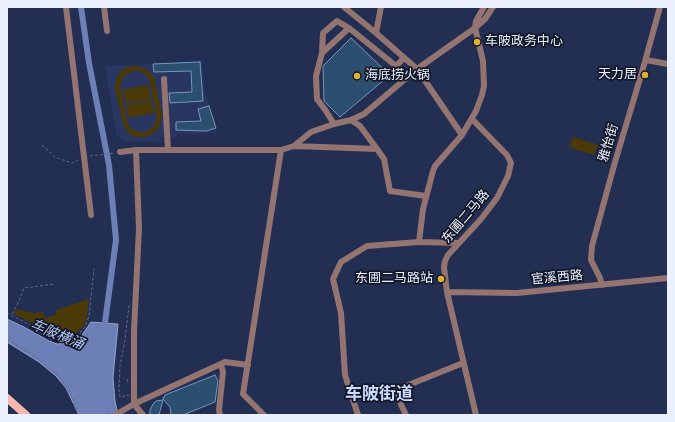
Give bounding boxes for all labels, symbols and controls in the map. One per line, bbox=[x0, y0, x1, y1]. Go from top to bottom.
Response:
place label: 车陂政务中心 bbox=[485, 34, 563, 50]
marker: 车陂政务中心 bbox=[472, 37, 482, 47]
place label: 天力居 bbox=[598, 67, 637, 83]
place label: 海底捞火锅 bbox=[365, 68, 430, 84]
marker: 天力居 bbox=[640, 70, 650, 80]
marker: 海底捞火锅 bbox=[352, 71, 362, 81]
street label: 雅怡街 bbox=[596, 122, 622, 164]
street label: 东圃二马路 bbox=[439, 187, 493, 247]
street label: 宦溪西路 bbox=[530, 268, 584, 288]
place label: 东圃二马路站 bbox=[355, 271, 433, 287]
marker: 东圃二马路站 bbox=[436, 274, 446, 284]
water label: 车陂横涌 bbox=[28, 316, 86, 354]
district label: 车陂街道 bbox=[345, 385, 413, 405]

